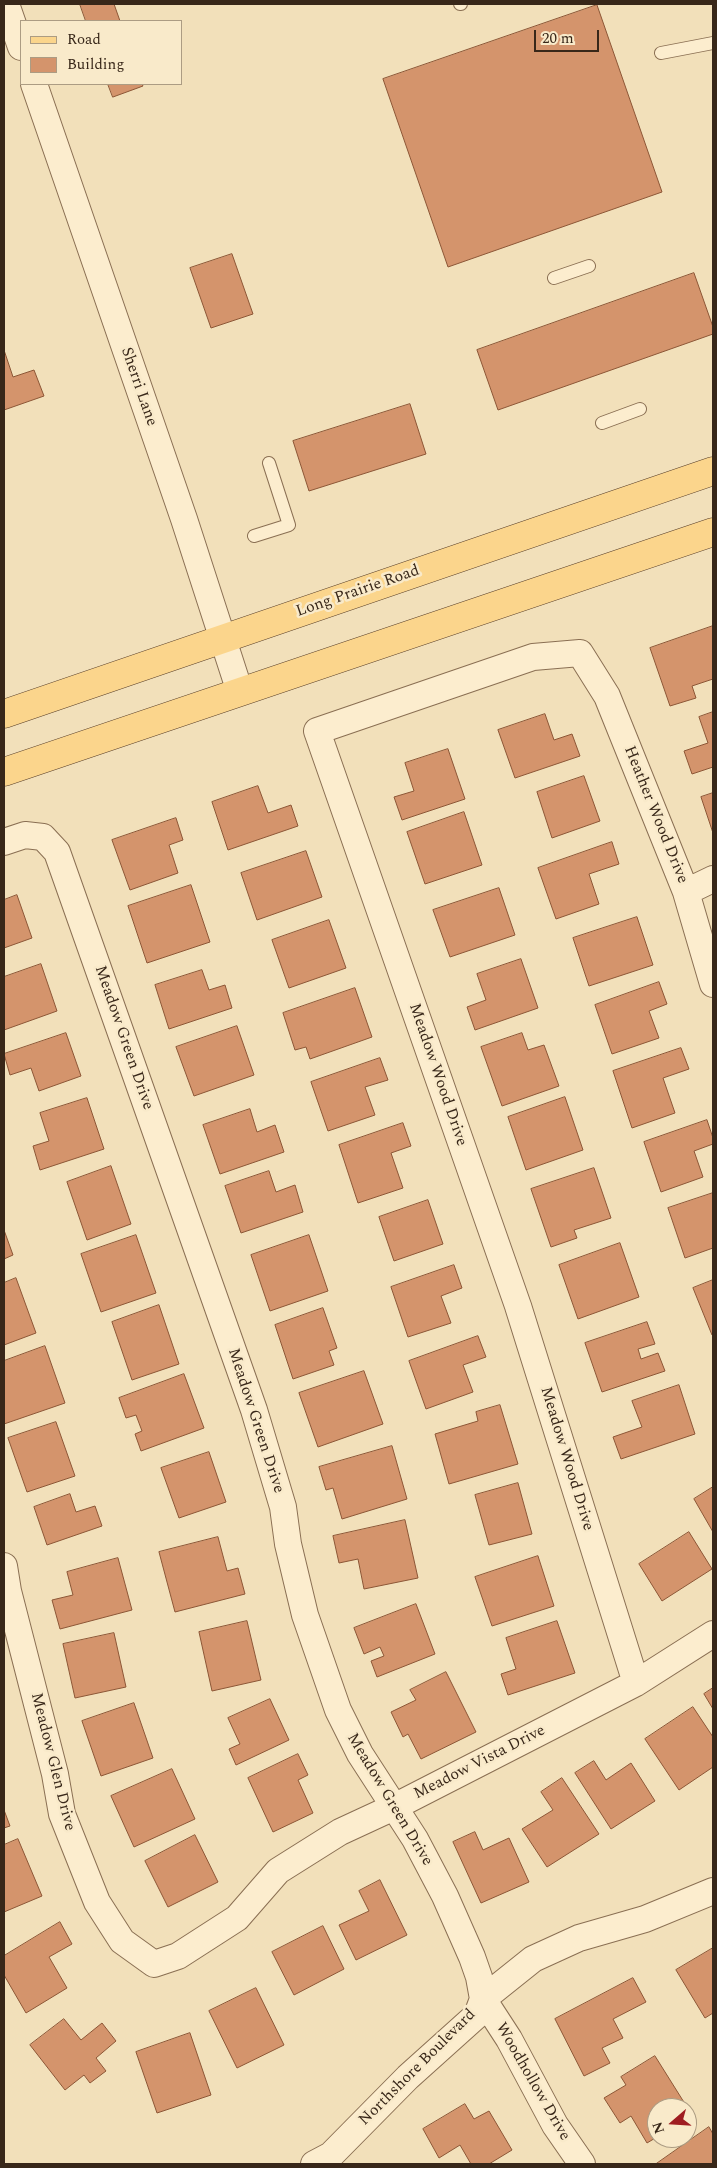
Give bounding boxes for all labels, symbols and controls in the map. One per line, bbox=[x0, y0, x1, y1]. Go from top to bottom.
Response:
legend bbox=[20, 20, 182, 85]
scale bar bbox=[537, 20, 602, 52]
text: 20 m bbox=[542, 27, 574, 50]
text: Road bbox=[67, 28, 101, 51]
text: Building bbox=[67, 53, 124, 76]
street label: Sherri Lane bbox=[116, 345, 160, 429]
street label: Long Prairie Road bbox=[294, 562, 422, 622]
street label: Heather Wood Drive bbox=[619, 743, 691, 887]
street label: Meadow Green Drive bbox=[89, 963, 157, 1113]
street label: Meadow Wood Drive bbox=[404, 1001, 470, 1149]
street label: Meadow Green Drive bbox=[223, 1346, 287, 1496]
street label: Meadow Wood Drive bbox=[535, 1385, 597, 1533]
street label: Meadow Glen Drive bbox=[26, 1691, 78, 1833]
street label: Meadow Vista Drive bbox=[411, 1722, 549, 1804]
street label: Meadow Green Drive bbox=[342, 1730, 436, 1870]
street label: Northshore Boulevard bbox=[356, 2006, 480, 2130]
street label: Woodhollow Drive bbox=[490, 2020, 574, 2144]
north arrow bbox=[647, 2098, 697, 2148]
text: N bbox=[647, 2119, 670, 2137]

